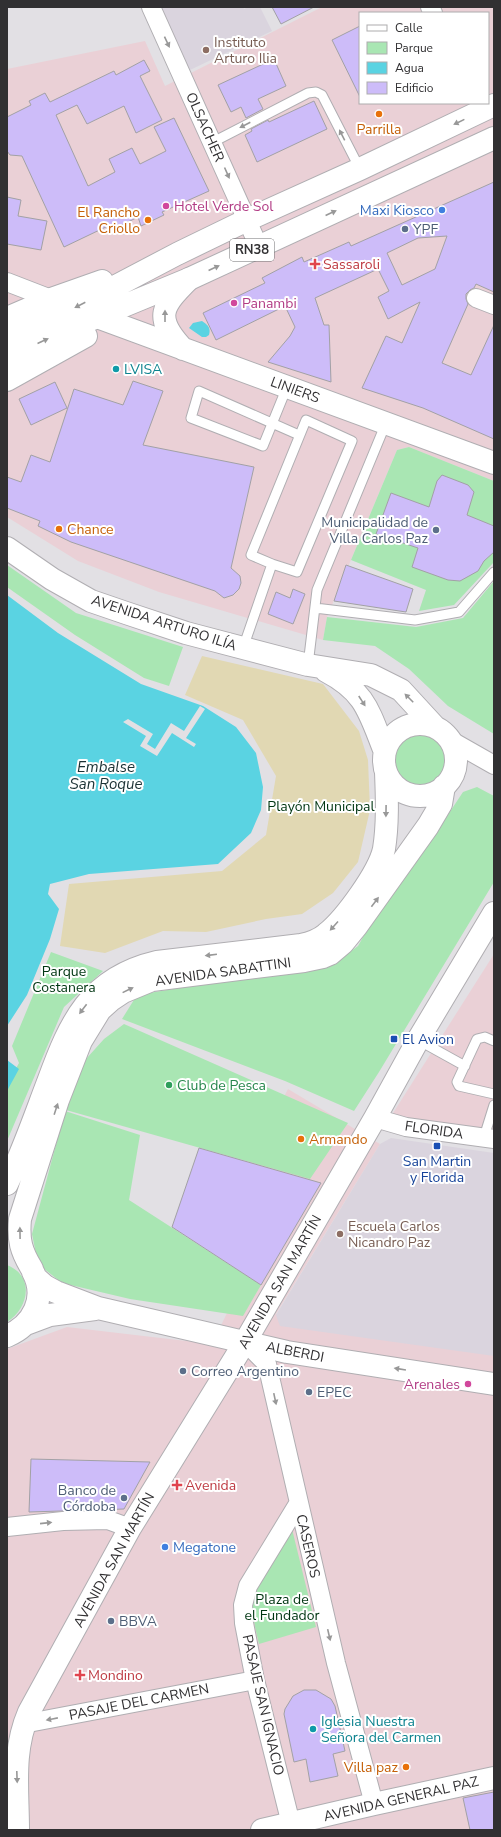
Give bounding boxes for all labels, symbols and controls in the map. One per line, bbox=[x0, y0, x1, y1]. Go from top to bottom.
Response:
legend bbox=[359, 12, 489, 104]
text: Calle bbox=[395, 20, 423, 36]
place label: Instituto Arturo Ilia bbox=[214, 33, 277, 68]
one-way arrow bbox=[164, 37, 170, 48]
text: Parque bbox=[395, 40, 433, 56]
marker: Instituto Arturo Ilia bbox=[201, 45, 211, 55]
text: Agua bbox=[395, 60, 424, 76]
text: Edificio bbox=[395, 80, 434, 96]
street label: OLSACHER bbox=[181, 89, 229, 165]
marker: Parrilla bbox=[374, 109, 384, 119]
one-way arrow bbox=[453, 119, 464, 125]
place label: Parrilla bbox=[357, 120, 401, 139]
one-way arrow bbox=[239, 122, 251, 129]
one-way arrow bbox=[339, 129, 345, 141]
one-way arrow bbox=[224, 168, 230, 180]
place label: Hotel Verde Sol bbox=[174, 197, 274, 216]
marker: Hotel Verde Sol bbox=[161, 201, 171, 211]
place label: Maxi Kiosco bbox=[360, 201, 434, 220]
place label: El Rancho Criollo bbox=[77, 203, 140, 238]
marker: Maxi Kiosco bbox=[437, 205, 447, 215]
one-way arrow bbox=[326, 210, 337, 216]
marker: El Rancho Criollo bbox=[143, 215, 153, 225]
place label: YPF bbox=[412, 220, 438, 239]
marker: YPF bbox=[400, 224, 410, 234]
road number: RN38 bbox=[230, 239, 274, 261]
place label: Sassaroli bbox=[323, 255, 380, 274]
marker: Sassaroli bbox=[310, 259, 320, 269]
one-way arrow bbox=[208, 265, 219, 271]
place label: Panambi bbox=[242, 294, 297, 313]
marker: Panambi bbox=[229, 298, 239, 308]
one-way arrow bbox=[74, 302, 86, 308]
one-way arrow bbox=[162, 309, 168, 322]
one-way arrow bbox=[37, 338, 48, 344]
place label: LVISA bbox=[124, 360, 162, 379]
marker: LVISA bbox=[111, 364, 121, 374]
street label: LINIERS bbox=[268, 372, 323, 408]
place label: Municipalidad de Villa Carlos Paz bbox=[321, 513, 429, 548]
place label: Chance bbox=[67, 520, 114, 539]
marker: Chance bbox=[54, 524, 64, 534]
marker: Municipalidad de Villa Carlos Paz bbox=[431, 525, 441, 535]
street label: AVENIDA ARTURO ILÍA bbox=[89, 591, 239, 655]
one-way arrow bbox=[404, 693, 414, 703]
one-way arrow bbox=[359, 695, 366, 707]
water label: Embalse San Roque bbox=[70, 757, 142, 794]
park label: Playón Municipal bbox=[267, 797, 375, 816]
one-way arrow bbox=[383, 805, 389, 818]
one-way arrow bbox=[370, 897, 379, 908]
one-way arrow bbox=[329, 921, 339, 931]
one-way arrow bbox=[205, 952, 217, 959]
street label: AVENIDA SABATTINI bbox=[154, 953, 292, 991]
park label: Parque Costanera bbox=[32, 962, 96, 997]
one-way arrow bbox=[122, 987, 134, 993]
one-way arrow bbox=[78, 1003, 87, 1014]
place label: El Avion bbox=[402, 1030, 454, 1049]
marker: El Avion bbox=[389, 1034, 399, 1044]
place label: Club de Pesca bbox=[177, 1076, 266, 1095]
marker: Club de Pesca bbox=[164, 1080, 174, 1090]
one-way arrow bbox=[53, 1103, 59, 1115]
street label: FLORIDA bbox=[404, 1116, 464, 1144]
place label: Armando bbox=[309, 1130, 368, 1149]
marker: Armando bbox=[296, 1134, 306, 1144]
marker: San Martin y Florida bbox=[432, 1141, 442, 1151]
place label: San Martin y Florida bbox=[403, 1152, 471, 1187]
street label: AVENIDA SAN MARTÍN bbox=[234, 1212, 326, 1352]
place label: Escuela Carlos Nicandro Paz bbox=[348, 1217, 440, 1252]
one-way arrow bbox=[17, 1227, 23, 1240]
marker: Escuela Carlos Nicandro Paz bbox=[335, 1229, 345, 1239]
street label: ALBERDI bbox=[264, 1337, 326, 1367]
place label: Correo Argentino bbox=[191, 1362, 299, 1381]
marker: Correo Argentino bbox=[178, 1366, 188, 1376]
one-way arrow bbox=[394, 1366, 406, 1372]
place label: Arenales bbox=[404, 1375, 460, 1394]
marker: Arenales bbox=[463, 1379, 473, 1389]
place label: EPEC bbox=[317, 1383, 352, 1402]
marker: EPEC bbox=[304, 1387, 314, 1397]
one-way arrow bbox=[272, 1393, 278, 1405]
place label: Avenida bbox=[185, 1476, 236, 1495]
marker: Avenida bbox=[172, 1480, 182, 1490]
place label: Banco de Córdoba bbox=[58, 1481, 116, 1516]
street label: AVENIDA SAN MARTÍN bbox=[69, 1489, 159, 1631]
marker: Banco de Córdoba bbox=[119, 1493, 129, 1503]
street label: CASEROS bbox=[291, 1512, 325, 1580]
one-way arrow bbox=[40, 1520, 52, 1526]
place label: Megatone bbox=[173, 1538, 236, 1557]
marker: Megatone bbox=[160, 1542, 170, 1552]
park label: Plaza de el Fundador bbox=[244, 1590, 320, 1625]
place label: BBVA bbox=[119, 1612, 157, 1631]
marker: BBVA bbox=[106, 1616, 116, 1626]
one-way arrow bbox=[327, 1628, 333, 1641]
street label: PASAJE SAN IGNACIO bbox=[238, 1633, 288, 1777]
place label: Mondino bbox=[88, 1666, 143, 1685]
marker: Mondino bbox=[75, 1670, 85, 1680]
street label: PASAJE DEL CARMEN bbox=[67, 1679, 211, 1725]
place label: Iglesia Nuestra Señora del Carmen bbox=[321, 1712, 441, 1747]
one-way arrow bbox=[46, 1716, 58, 1722]
marker: Iglesia Nuestra Señora del Carmen bbox=[308, 1724, 318, 1734]
place label: Villa paz bbox=[343, 1758, 399, 1777]
marker: Villa paz bbox=[401, 1762, 411, 1772]
one-way arrow bbox=[14, 1771, 21, 1783]
street label: AVENIDA GENERAL PAZ bbox=[321, 1772, 481, 1826]

